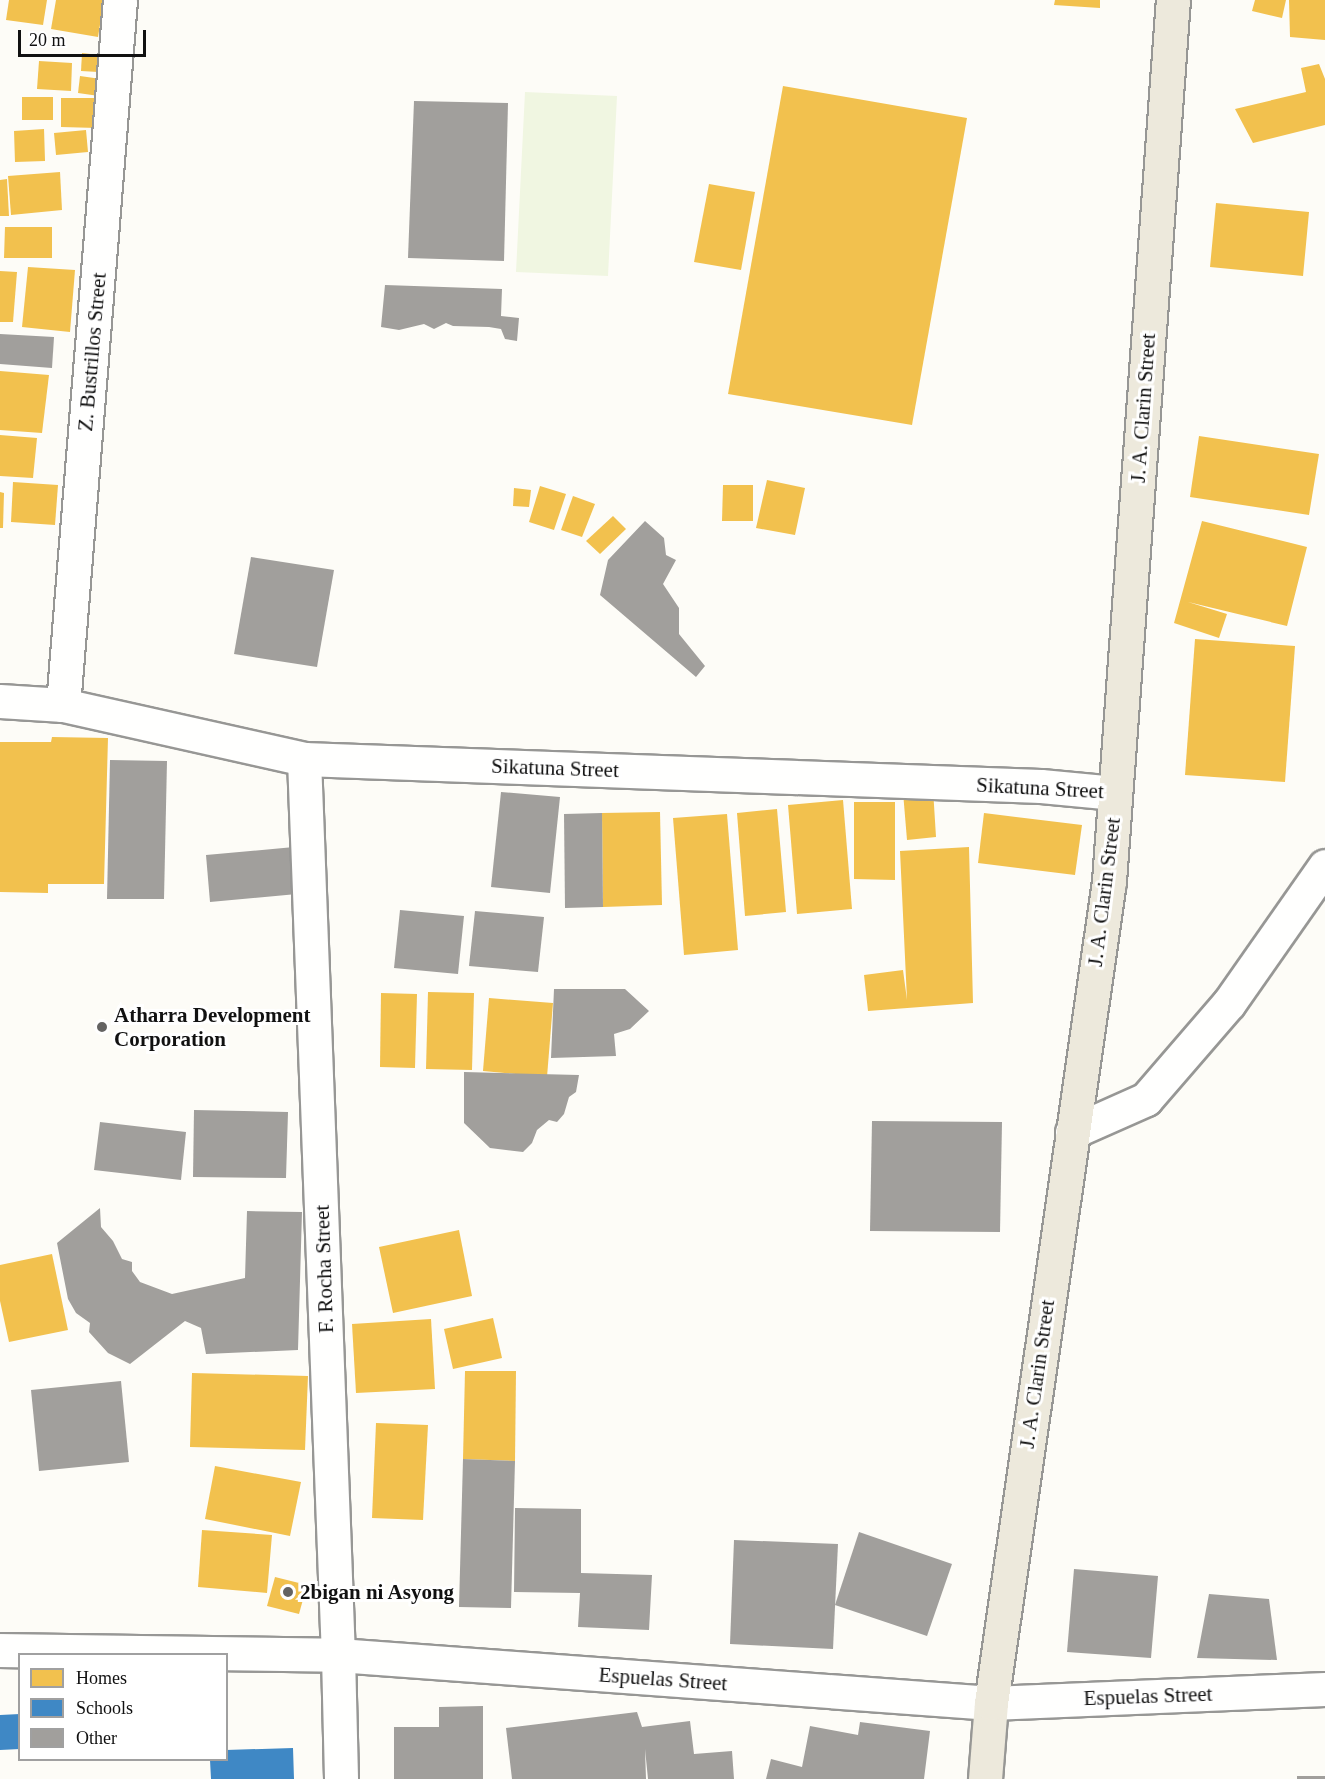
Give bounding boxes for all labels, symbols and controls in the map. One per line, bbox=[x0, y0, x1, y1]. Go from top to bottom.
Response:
scale bar bbox=[21, 18, 148, 56]
text: 20 m bbox=[29, 30, 66, 50]
street label: Z. Bustrillos Street bbox=[73, 272, 111, 432]
street label: J. A. Clarin Street bbox=[1125, 332, 1161, 484]
street label: Sikatuna Street bbox=[491, 753, 619, 783]
street label: Sikatuna Street bbox=[976, 772, 1104, 804]
street label: J. A. Clarin Street bbox=[1082, 815, 1126, 969]
place label: Atharra Development Corporation bbox=[114, 1002, 311, 1052]
marker: Atharra Development Corporation bbox=[95, 1020, 109, 1034]
street label: F. Rocha Street bbox=[309, 1204, 339, 1334]
street label: J. A. Clarin Street bbox=[1014, 1297, 1060, 1451]
place label: 2bigan ni Asyong bbox=[300, 1579, 455, 1605]
marker: 2bigan ni Asyong bbox=[281, 1585, 295, 1599]
legend bbox=[18, 1653, 228, 1761]
street label: Espuelas Street bbox=[598, 1662, 728, 1696]
text: Homes bbox=[76, 1668, 127, 1688]
street label: Espuelas Street bbox=[1083, 1681, 1213, 1711]
text: Schools bbox=[76, 1698, 133, 1718]
text: Other bbox=[76, 1728, 117, 1748]

